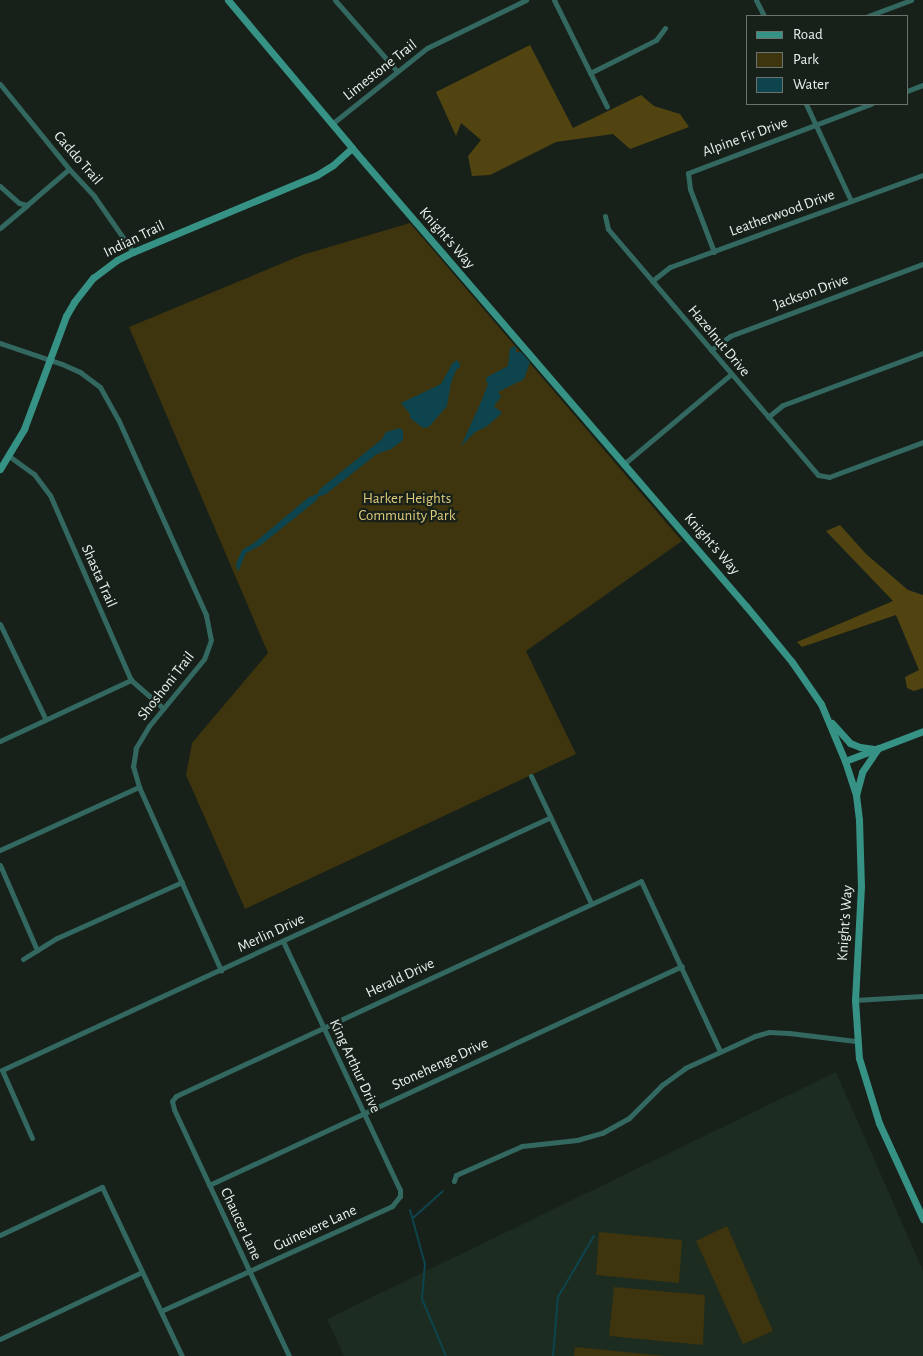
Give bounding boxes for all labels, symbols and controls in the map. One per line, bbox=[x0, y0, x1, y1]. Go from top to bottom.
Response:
legend bbox=[746, 15, 908, 105]
text: Road bbox=[793, 27, 823, 42]
street label: Limestone Trail bbox=[340, 36, 420, 104]
text: Park bbox=[793, 52, 819, 67]
text: Water bbox=[793, 77, 829, 92]
street label: Alpine Fir Drive bbox=[700, 113, 790, 161]
street label: Caddo Trail bbox=[50, 127, 106, 189]
street label: Leatherwood Drive bbox=[727, 186, 837, 240]
street label: Knight's Way bbox=[415, 203, 479, 273]
street label: Indian Trail bbox=[101, 217, 167, 261]
street label: Jackson Drive bbox=[771, 270, 851, 314]
street label: Hazelnut Drive bbox=[684, 302, 754, 380]
park label: Harker Heights Community Park bbox=[359, 489, 455, 524]
street label: Knight's Way bbox=[680, 509, 744, 579]
street label: Shasta Trail bbox=[77, 542, 121, 610]
street label: Shoshoni Trail bbox=[134, 648, 198, 724]
street label: Knight's Way bbox=[833, 885, 857, 961]
street label: Merlin Drive bbox=[235, 910, 307, 956]
street label: Herald Drive bbox=[363, 954, 437, 1002]
street label: King Arthur Drive bbox=[325, 1016, 385, 1116]
street label: Stonehenge Drive bbox=[389, 1034, 491, 1094]
street label: Chaucer Lane bbox=[216, 1185, 266, 1263]
street label: Guinevere Lane bbox=[271, 1201, 359, 1255]

